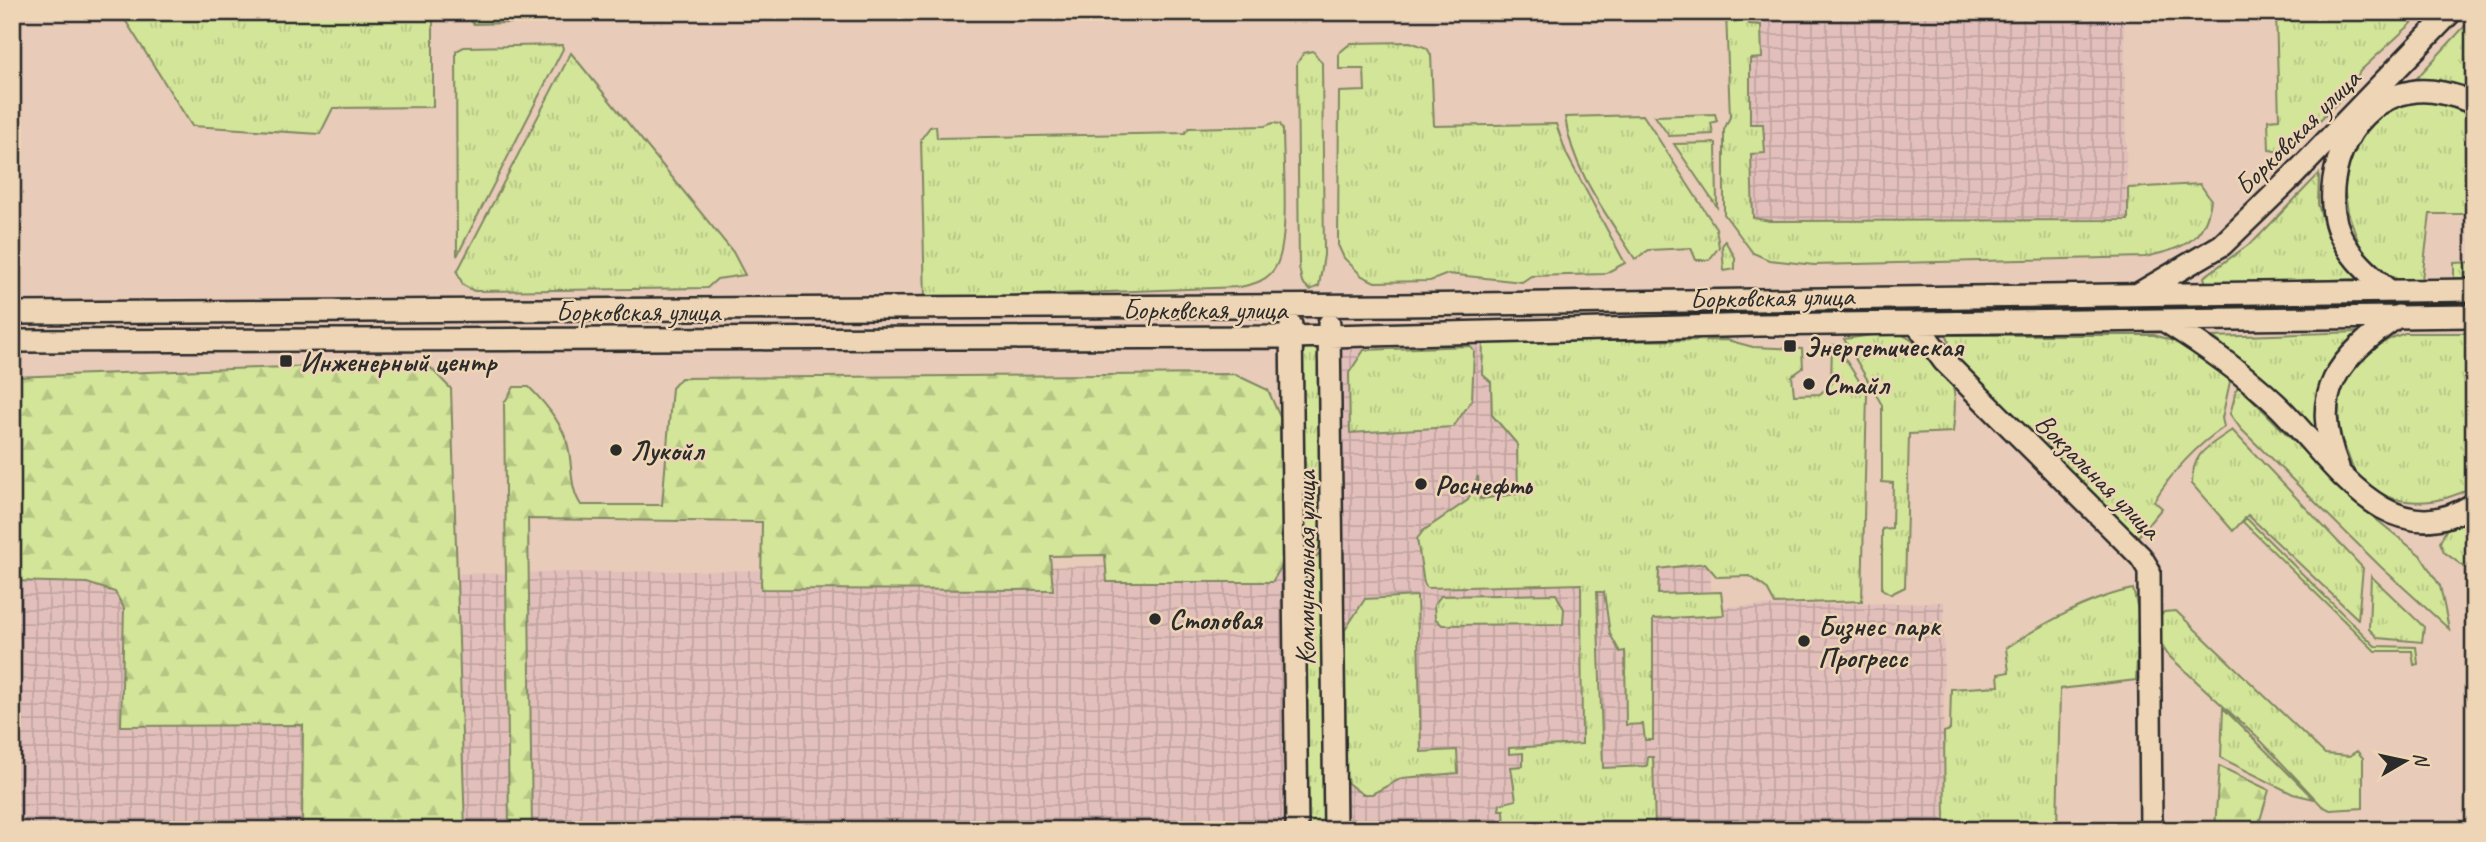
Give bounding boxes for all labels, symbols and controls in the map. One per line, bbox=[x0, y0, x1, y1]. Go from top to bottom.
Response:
street label: Борковская улица bbox=[2227, 60, 2369, 202]
street label: Борковская улица bbox=[1690, 278, 1856, 316]
street label: Борковская улица bbox=[1123, 292, 1289, 327]
street label: Борковская улица bbox=[556, 294, 722, 329]
place label: Энергетическая bbox=[1804, 329, 1965, 364]
marker: Энергетическая bbox=[1782, 338, 1798, 354]
place label: Инженерный центр bbox=[300, 344, 499, 379]
marker: Инженерный центр bbox=[278, 353, 294, 369]
place label: Стайл bbox=[1823, 367, 1891, 402]
marker: Стайл bbox=[1801, 376, 1817, 392]
street label: Вокзальная улица bbox=[2028, 406, 2170, 548]
place label: Лукойл bbox=[630, 433, 705, 468]
marker: Лукойл bbox=[608, 442, 624, 458]
place label: Роснефть bbox=[1435, 467, 1534, 502]
street label: Коммунальная улица bbox=[1288, 469, 1323, 665]
marker: Роснефть bbox=[1413, 476, 1429, 492]
place label: Столовая bbox=[1169, 602, 1263, 637]
place label: Бизнес парк Прогресс bbox=[1818, 608, 1943, 675]
marker: Столовая bbox=[1147, 611, 1163, 627]
marker: Бизнес парк Прогресс bbox=[1796, 633, 1812, 649]
north arrow bbox=[2370, 726, 2440, 796]
text: N bbox=[2408, 751, 2434, 769]

